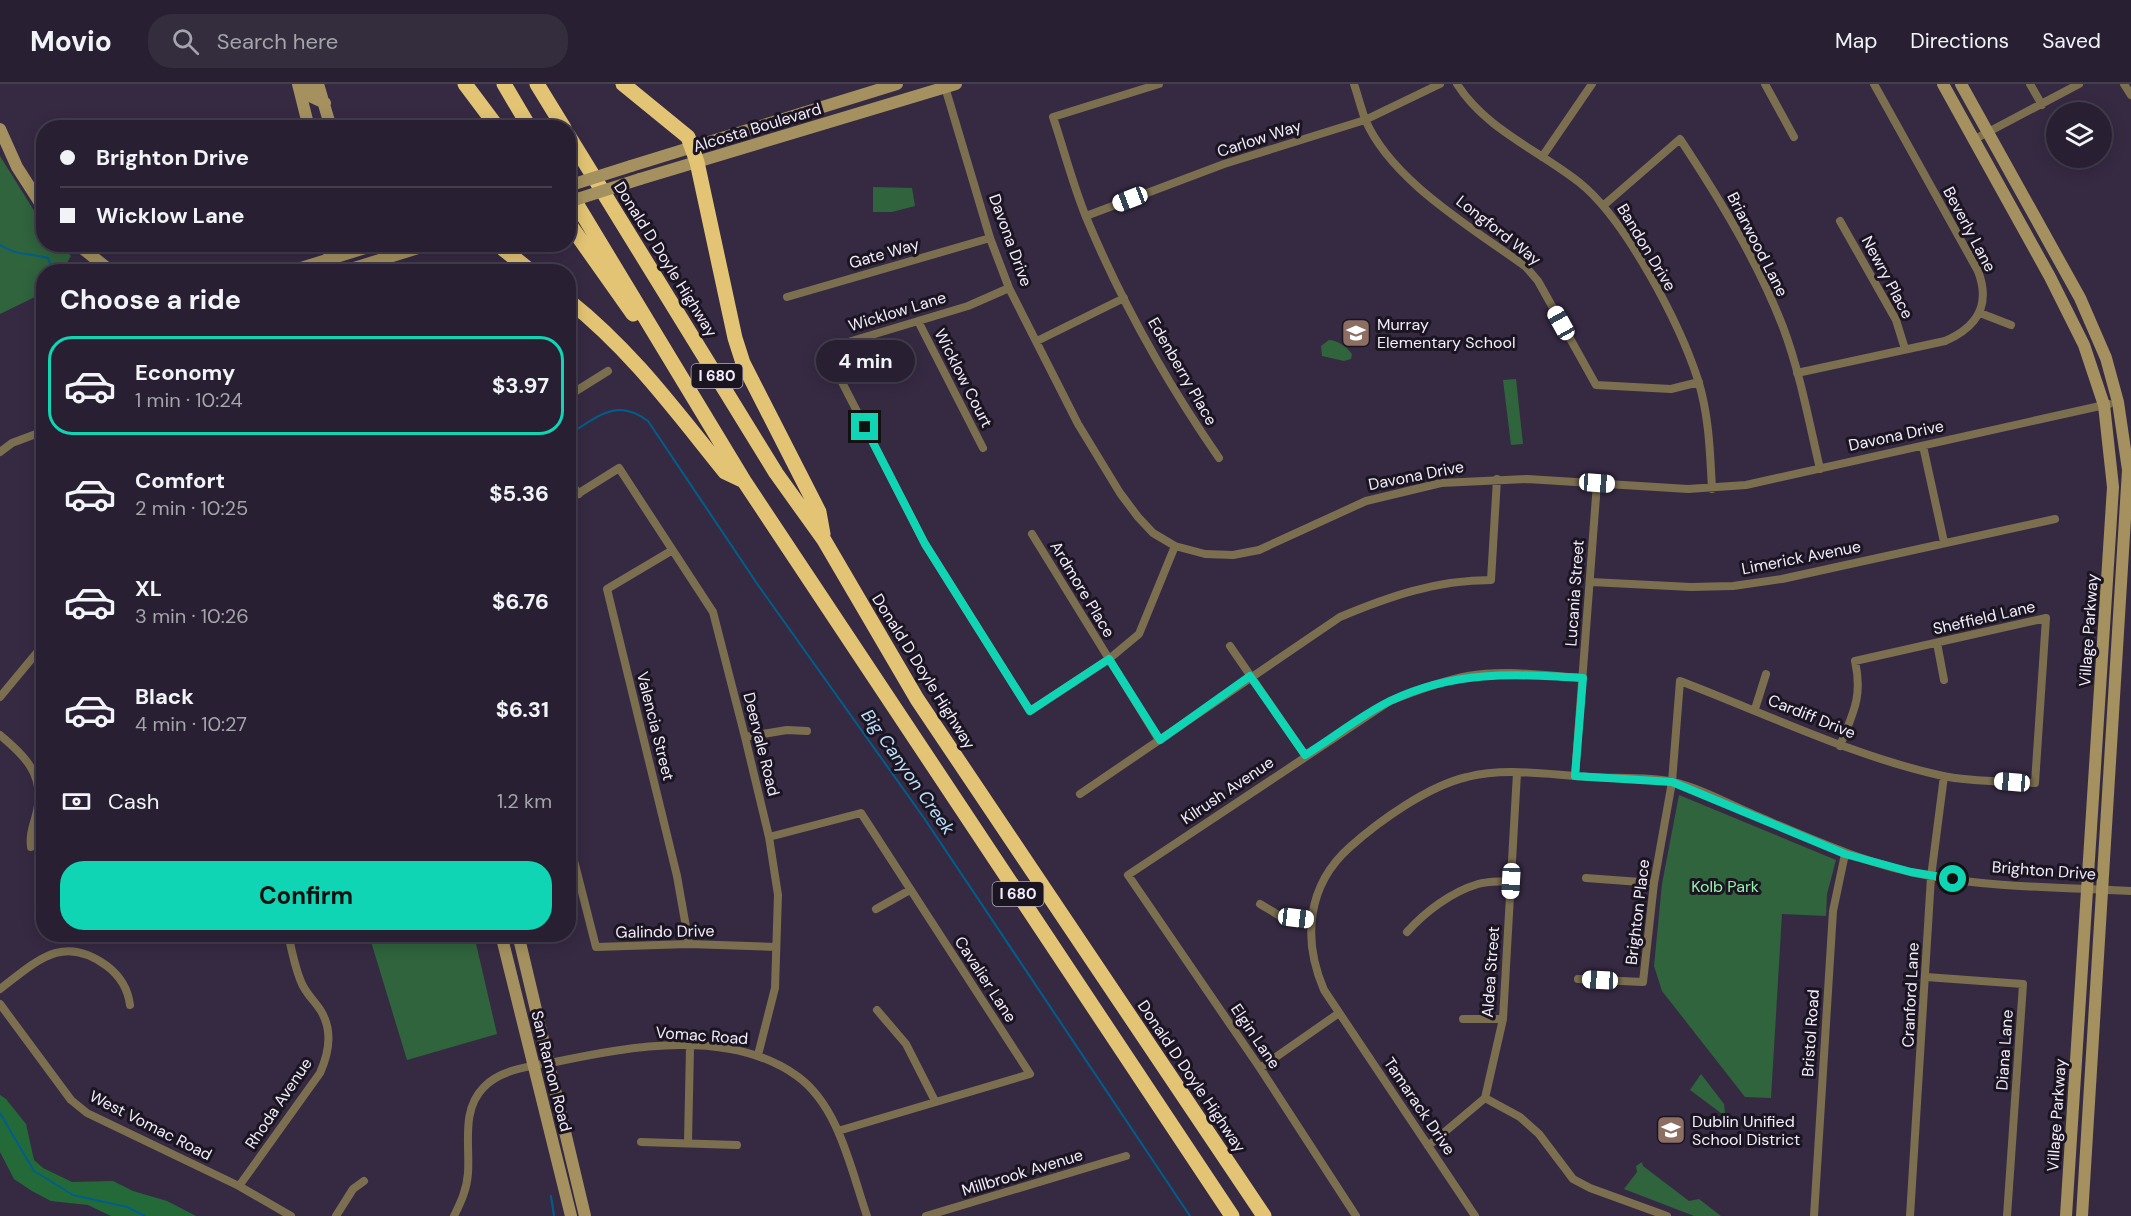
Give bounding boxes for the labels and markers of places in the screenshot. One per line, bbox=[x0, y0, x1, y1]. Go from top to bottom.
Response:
place label: Murray Elementary School bbox=[1377, 314, 1515, 353]
school or university icon: Murray Elementary School bbox=[1340, 317, 1372, 349]
place label: Dublin Unified School District bbox=[1692, 1111, 1800, 1150]
school or university icon: Dublin Unified School District bbox=[1655, 1114, 1687, 1146]

